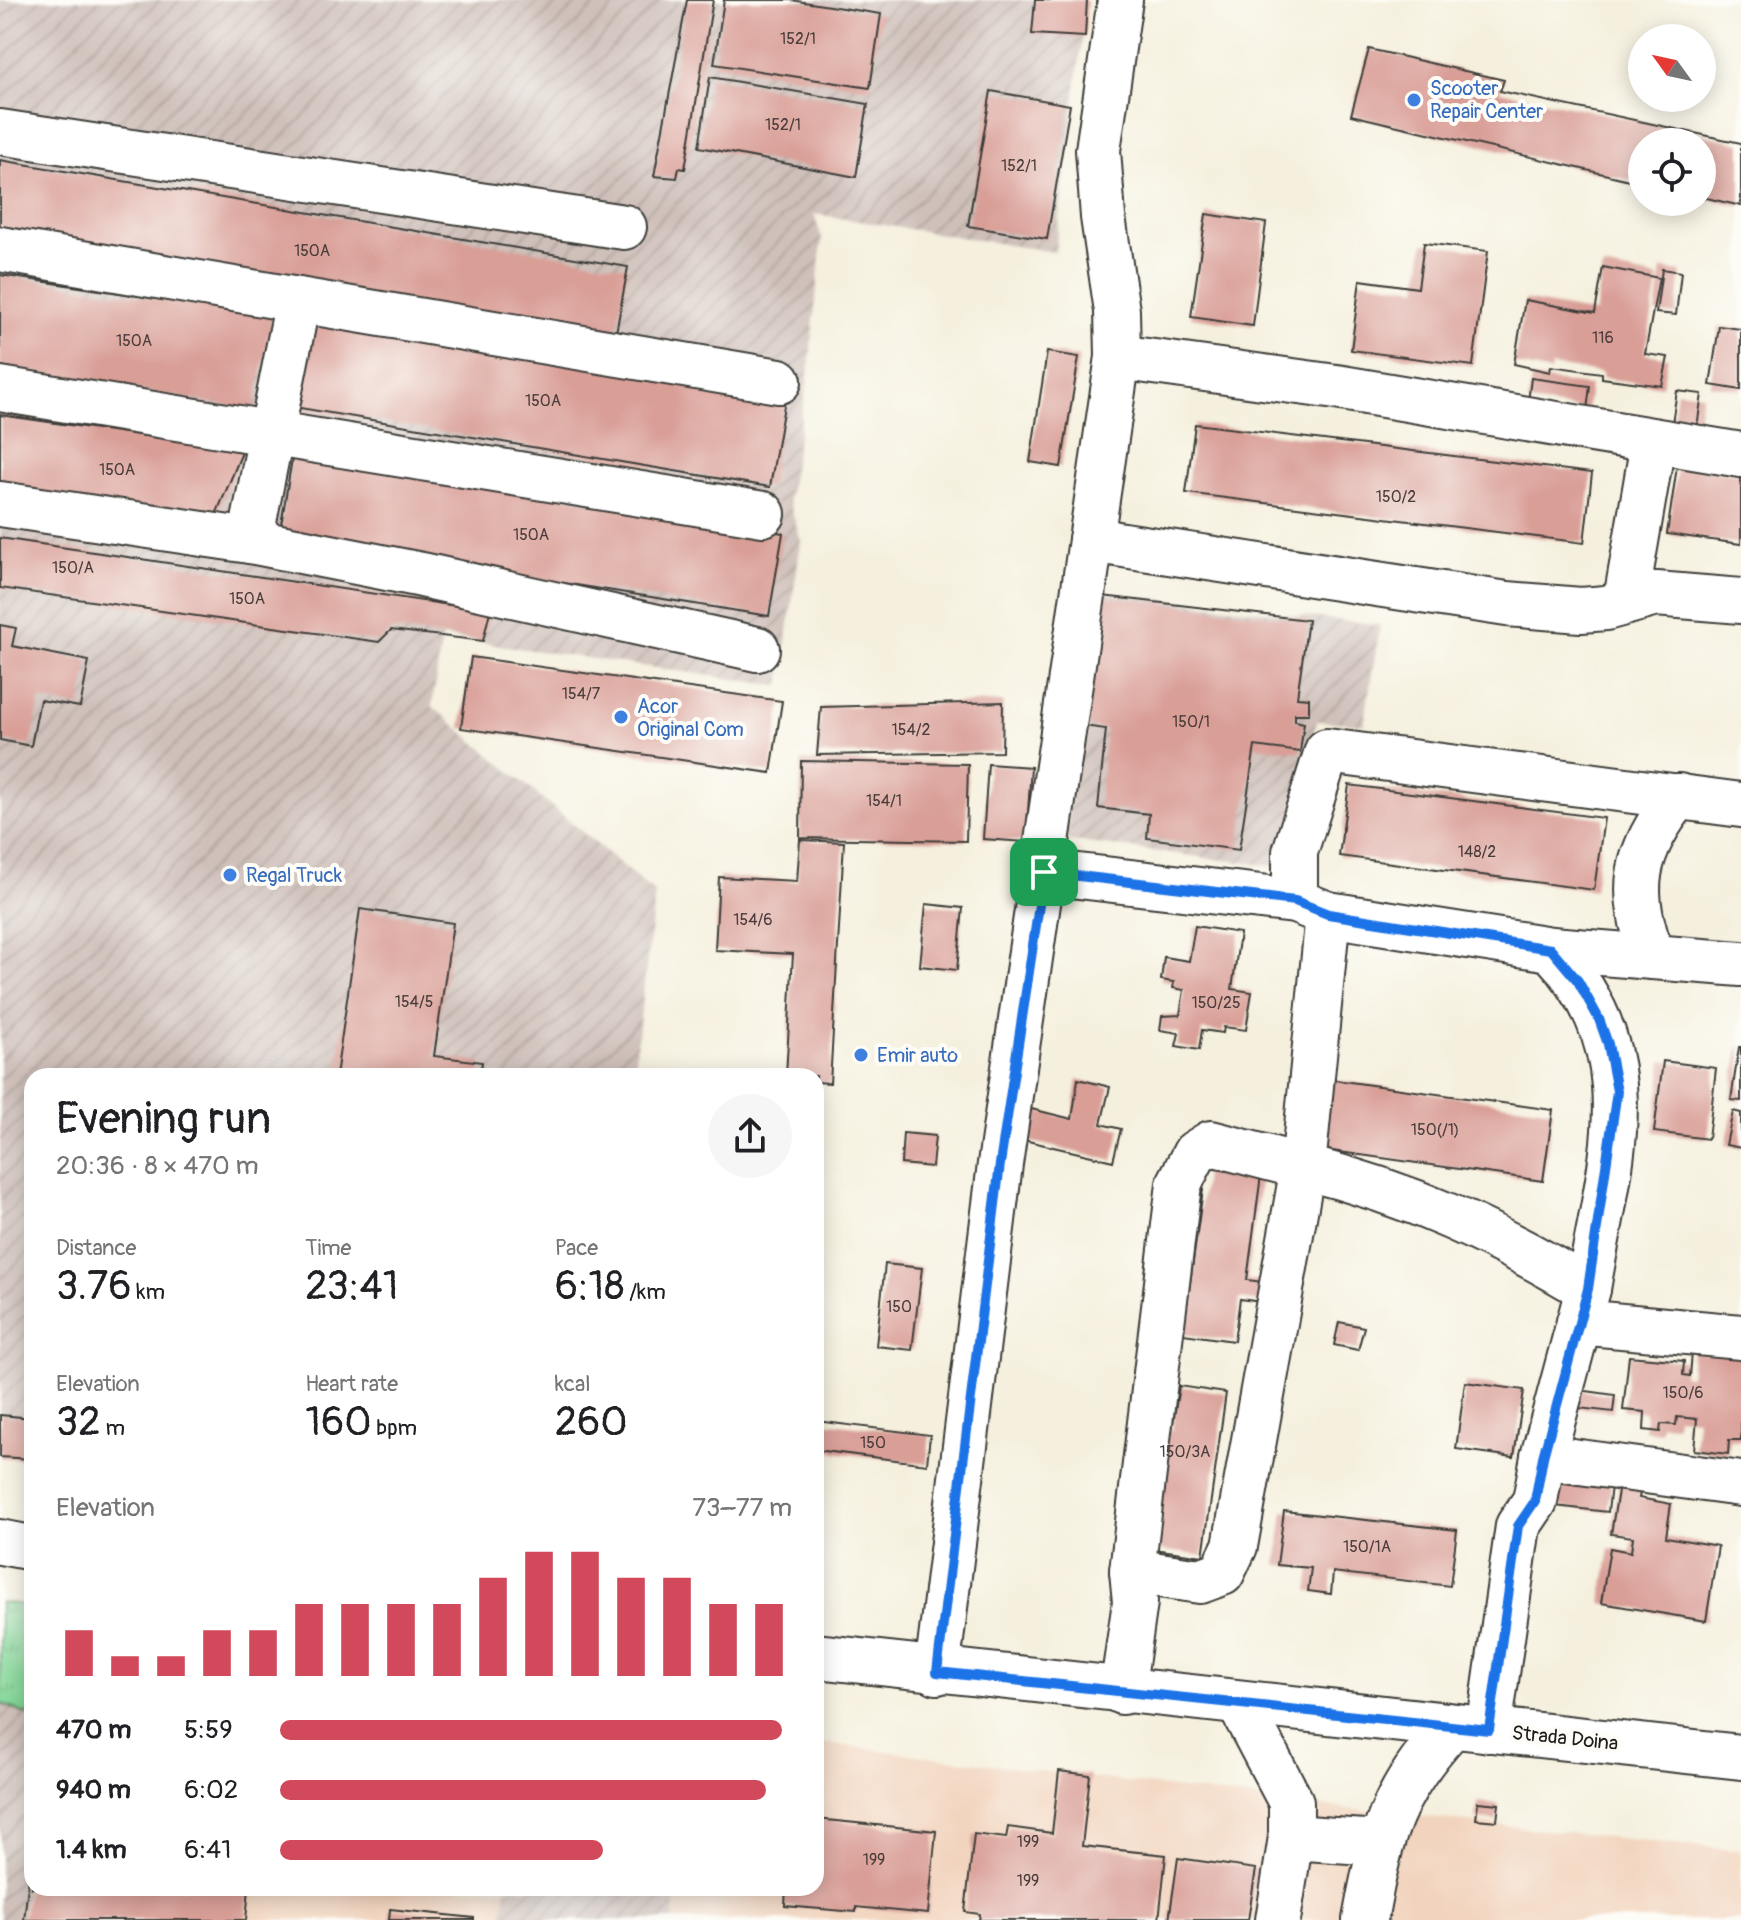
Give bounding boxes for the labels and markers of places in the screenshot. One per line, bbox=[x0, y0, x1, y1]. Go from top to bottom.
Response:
place label: Scooter Repair Center bbox=[1430, 76, 1543, 124]
marker: Scooter Repair Center bbox=[1405, 91, 1423, 109]
place label: Acor Original Com bbox=[637, 694, 744, 742]
marker: Acor Original Com bbox=[612, 708, 630, 726]
pin bbox=[1010, 838, 1078, 906]
place label: Regal Truck bbox=[246, 863, 343, 888]
marker: Regal Truck bbox=[221, 866, 239, 884]
place label: Emir auto bbox=[877, 1043, 958, 1068]
marker: Emir auto bbox=[852, 1046, 870, 1064]

